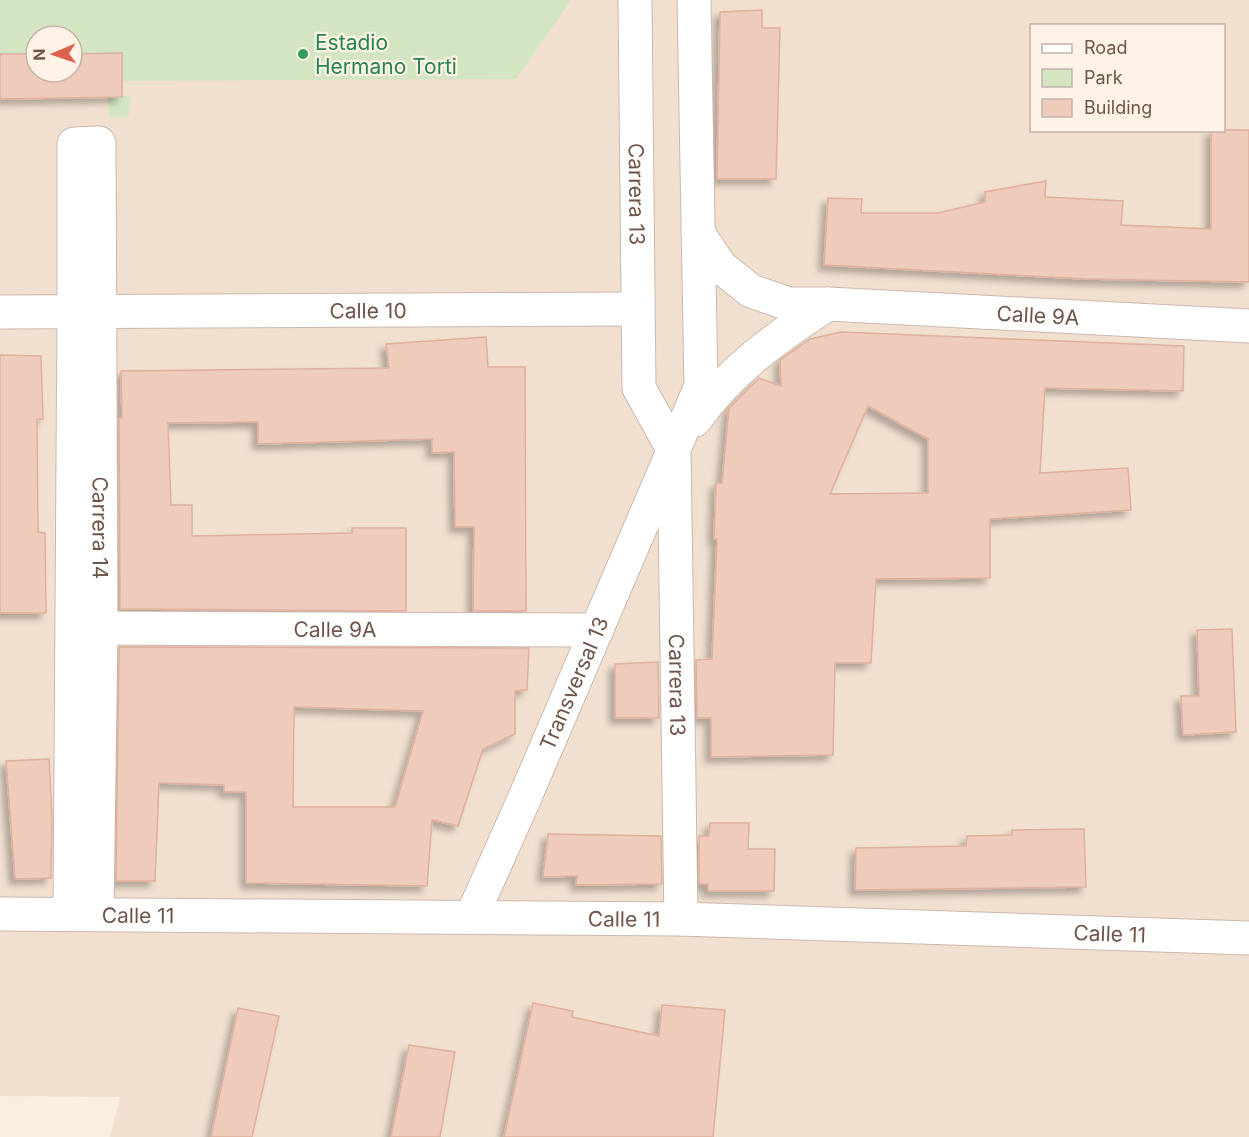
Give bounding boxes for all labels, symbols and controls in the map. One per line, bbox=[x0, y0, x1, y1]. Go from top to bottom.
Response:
north arrow bbox=[24, 24, 84, 84]
legend bbox=[1030, 24, 1225, 132]
place label: Estadio Hermano Torti bbox=[315, 30, 457, 79]
text: Road bbox=[1084, 37, 1127, 58]
marker: Estadio Hermano Torti bbox=[296, 47, 310, 61]
text: N bbox=[29, 48, 49, 61]
text: Park bbox=[1084, 67, 1123, 88]
text: Building bbox=[1084, 97, 1152, 118]
street label: Carrera 13 bbox=[624, 143, 650, 245]
street label: Calle 10 bbox=[329, 298, 407, 323]
street label: Calle 9A bbox=[996, 300, 1080, 330]
street label: Carrera 14 bbox=[88, 476, 113, 579]
street label: Transversal 13 bbox=[534, 613, 613, 754]
street label: Calle 9A bbox=[293, 616, 377, 642]
street label: Carrera 13 bbox=[664, 634, 691, 736]
street label: Calle 11 bbox=[102, 902, 174, 928]
street label: Calle 11 bbox=[588, 906, 660, 931]
street label: Calle 11 bbox=[1073, 920, 1146, 947]

